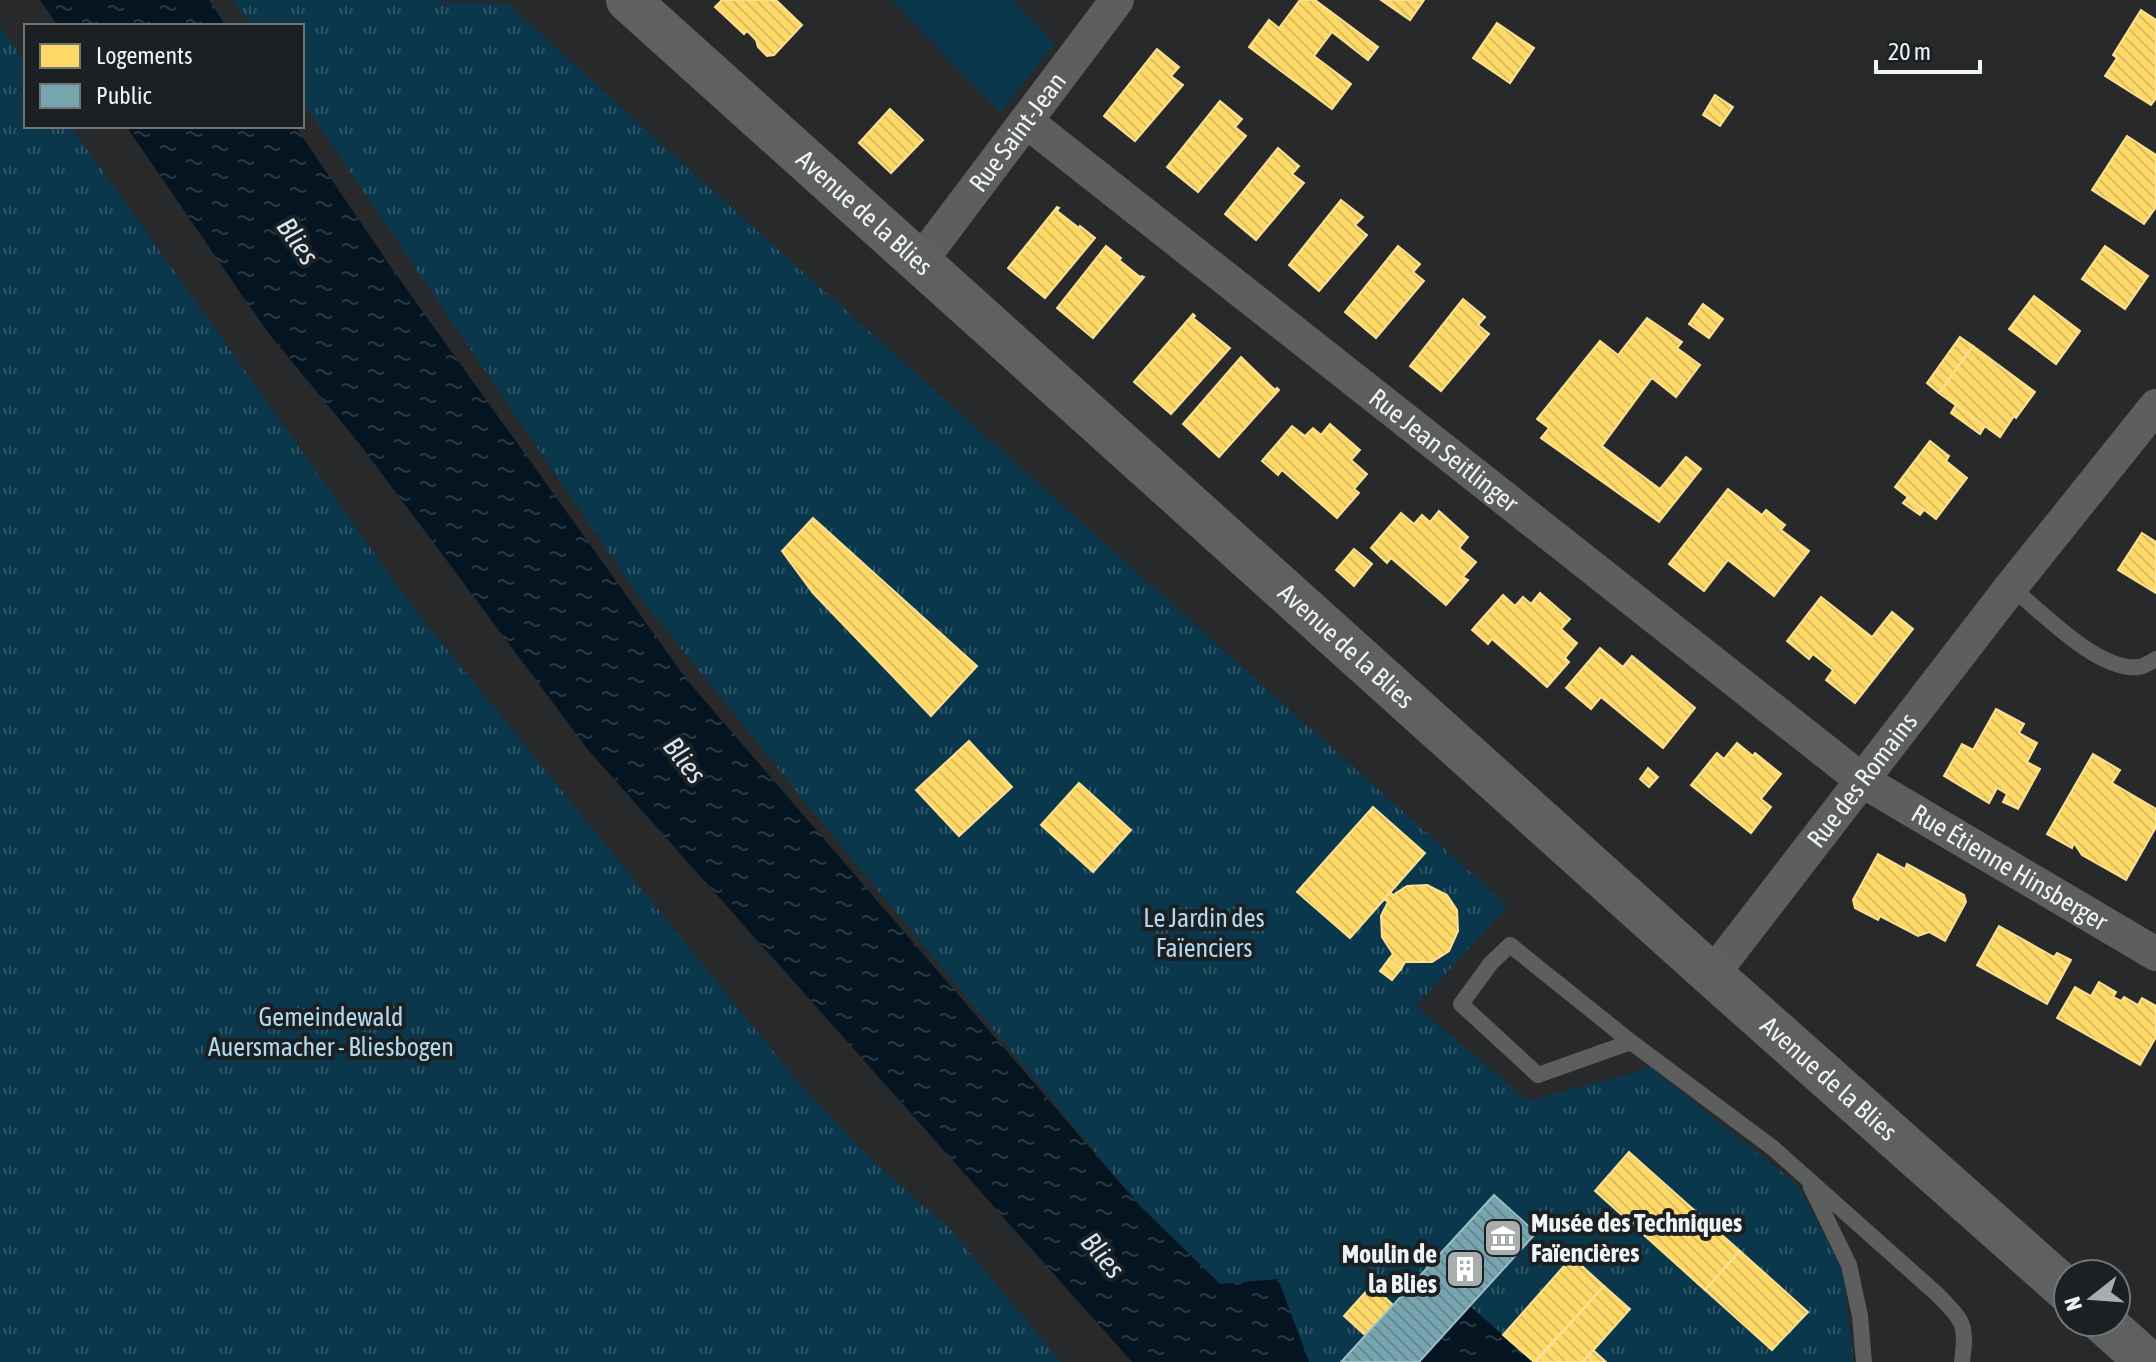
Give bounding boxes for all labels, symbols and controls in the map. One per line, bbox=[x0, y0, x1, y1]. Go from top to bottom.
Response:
legend bbox=[24, 24, 304, 128]
scale bar bbox=[1876, 24, 1980, 74]
text: 20 m bbox=[1888, 38, 1931, 65]
text: Logements bbox=[96, 42, 193, 69]
street label: Rue Saint-Jean bbox=[963, 66, 1072, 197]
text: Public bbox=[96, 82, 152, 109]
street label: Avenue de la Blies bbox=[790, 144, 938, 281]
water label: Blies bbox=[271, 211, 325, 271]
street label: Rue Jean Seitlinger bbox=[1363, 383, 1524, 519]
street label: Avenue de la Blies bbox=[1272, 577, 1420, 715]
street label: Rue des Romains bbox=[1801, 707, 1923, 853]
water label: Blies bbox=[657, 731, 713, 790]
street label: Rue Étienne Hinsberger bbox=[1906, 798, 2113, 937]
park label: Le Jardin des Faïenciers bbox=[1143, 903, 1265, 963]
park label: Gemeindewald Auersmacher - Bliesbogen bbox=[208, 1002, 454, 1062]
street label: Avenue de la Blies bbox=[1754, 1010, 1903, 1147]
place label: Musée des Techniques Faïencières bbox=[1531, 1208, 1742, 1268]
museum icon: Musée des Techniques Faïencières bbox=[1482, 1217, 1524, 1259]
water label: Blies bbox=[1075, 1226, 1131, 1284]
place label: Moulin de la Blies bbox=[1342, 1239, 1437, 1299]
building icon: Moulin de la Blies bbox=[1444, 1248, 1486, 1290]
north arrow bbox=[2052, 1258, 2132, 1338]
text: N bbox=[2059, 1294, 2087, 1314]

